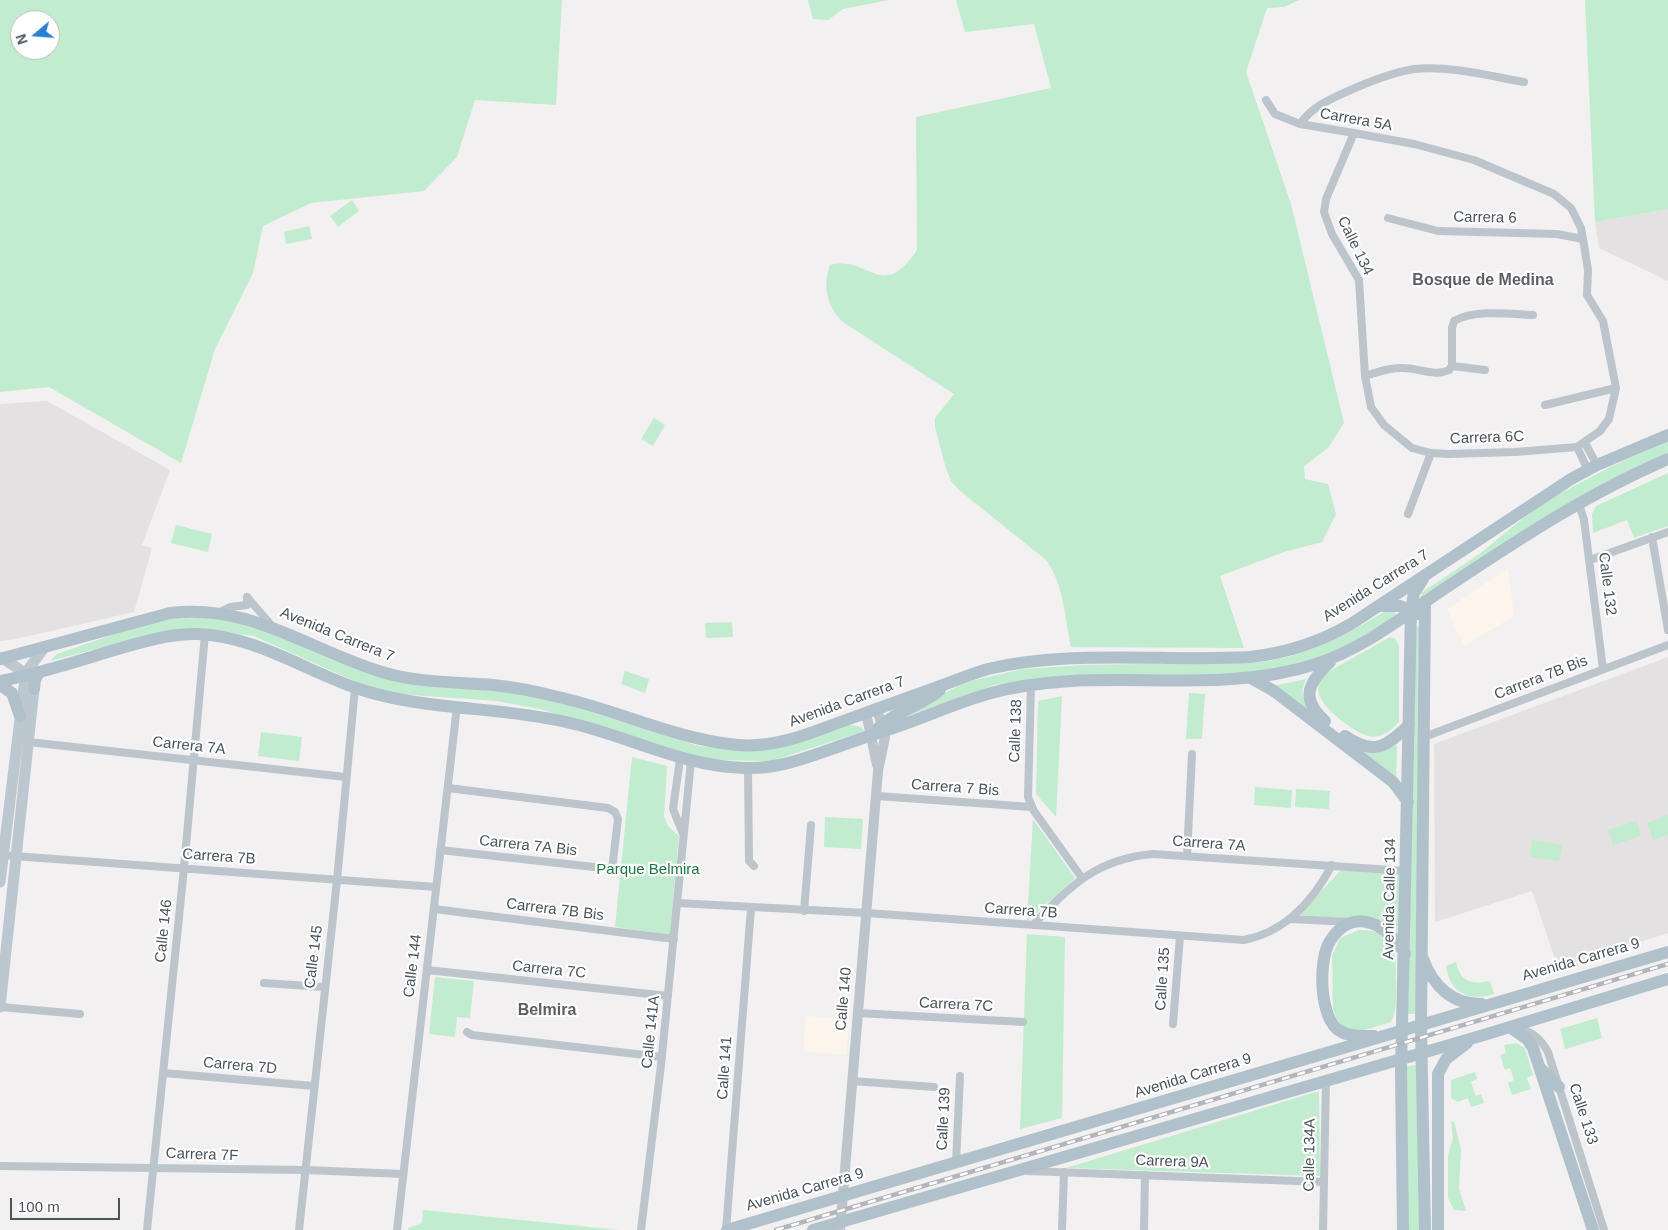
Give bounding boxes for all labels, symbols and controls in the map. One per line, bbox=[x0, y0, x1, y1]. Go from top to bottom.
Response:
north arrow bbox=[10, 10, 60, 60]
text: N bbox=[13, 32, 31, 47]
street label: Carrera 5A bbox=[1318, 105, 1394, 135]
street label: Carrera 6 bbox=[1453, 208, 1517, 228]
street label: Calle 134 bbox=[1333, 214, 1377, 278]
district label: Bosque de Medina bbox=[1412, 271, 1554, 291]
street label: Carrera 6C bbox=[1450, 428, 1524, 448]
street label: Avenida Carrera 7 bbox=[1320, 546, 1432, 626]
street label: Calle 132 bbox=[1594, 551, 1620, 617]
street label: Avenida Carrera 7 bbox=[277, 604, 397, 666]
street label: Carrera 7B Bis bbox=[1492, 652, 1590, 704]
street label: Avenida Carrera 7 bbox=[787, 673, 907, 731]
street label: Calle 138 bbox=[1006, 699, 1026, 763]
street label: Carrera 7A bbox=[152, 733, 226, 759]
street label: Carrera 7 Bis bbox=[910, 776, 1000, 800]
street label: Carrera 7A Bis bbox=[478, 832, 578, 860]
street label: Carrera 7A bbox=[1172, 832, 1246, 856]
street label: Avenida Calle 134 bbox=[1380, 838, 1400, 960]
street label: Carrera 7B bbox=[182, 845, 256, 869]
park label: Parque Belmira bbox=[596, 861, 700, 879]
street label: Carrera 7B Bis bbox=[505, 895, 605, 925]
street label: Calle 146 bbox=[152, 899, 176, 963]
street label: Carrera 7B bbox=[984, 899, 1058, 923]
street label: Calle 145 bbox=[301, 924, 327, 990]
street label: Calle 144 bbox=[400, 933, 426, 999]
street label: Avenida Carrera 9 bbox=[1520, 935, 1642, 985]
street label: Calle 135 bbox=[1152, 947, 1174, 1011]
street label: Carrera 7C bbox=[511, 957, 587, 983]
street label: Calle 140 bbox=[832, 967, 856, 1031]
street label: Carrera 7C bbox=[918, 994, 994, 1016]
street label: Calle 141A bbox=[638, 995, 664, 1069]
district label: Belmira bbox=[518, 1001, 576, 1021]
street label: Calle 141 bbox=[714, 1036, 736, 1100]
street label: Avenida Carrera 9 bbox=[1132, 1050, 1254, 1102]
street label: Carrera 7D bbox=[202, 1054, 278, 1078]
street label: Calle 133 bbox=[1565, 1081, 1601, 1147]
street label: Calle 139 bbox=[933, 1087, 955, 1151]
street label: Calle 134A bbox=[1300, 1118, 1320, 1192]
street label: Carrera 7F bbox=[165, 1145, 239, 1165]
street label: Carrera 9A bbox=[1135, 1152, 1209, 1172]
street label: Avenida Carrera 9 bbox=[744, 1165, 866, 1215]
scale bar bbox=[12, 1188, 122, 1220]
text: 100 m bbox=[18, 1198, 60, 1215]

